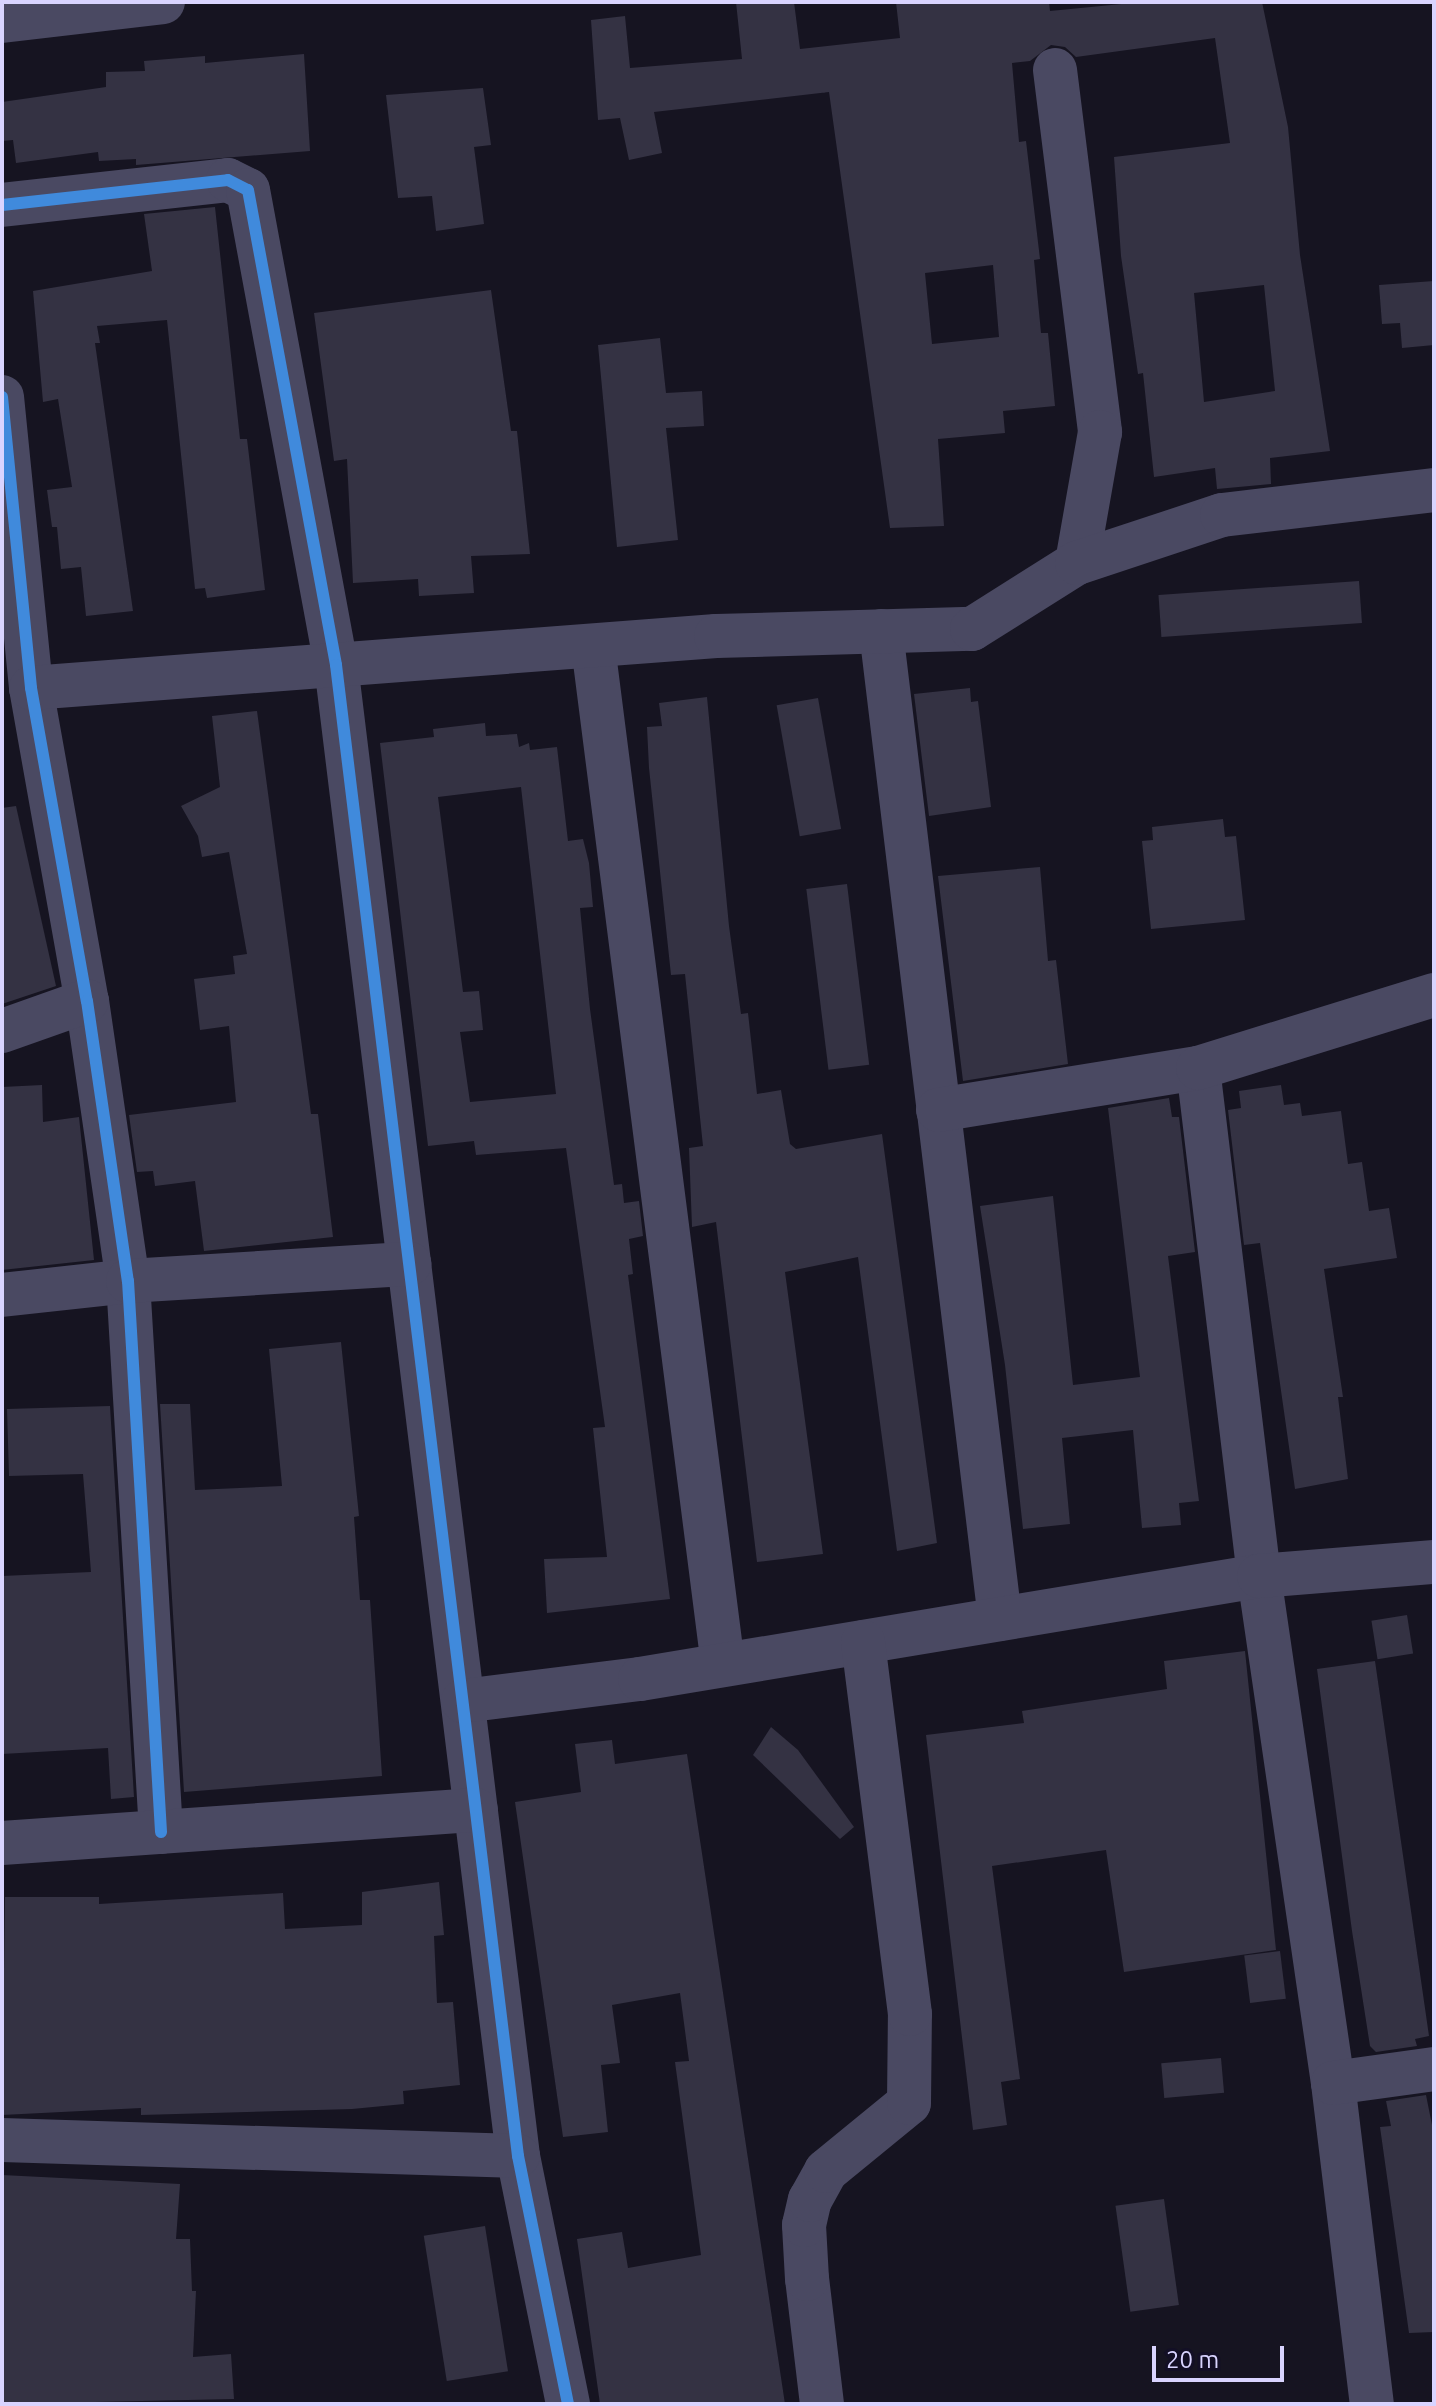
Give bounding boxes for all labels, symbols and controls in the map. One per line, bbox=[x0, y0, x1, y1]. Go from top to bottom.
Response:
scale bar bbox=[1156, 2330, 1288, 2380]
text: 20 m bbox=[1166, 2346, 1219, 2373]

